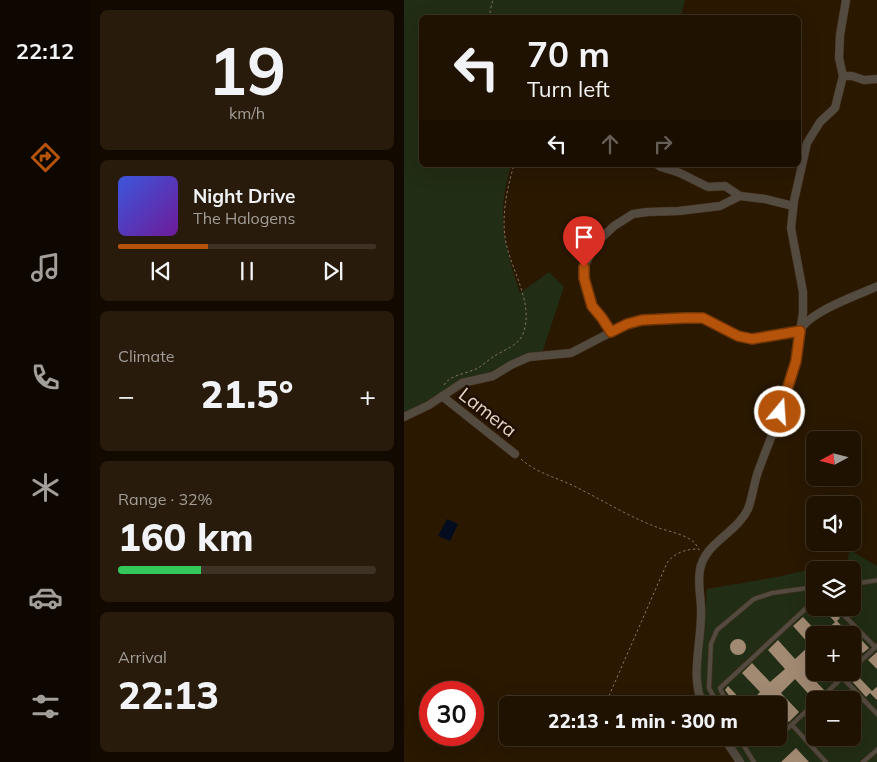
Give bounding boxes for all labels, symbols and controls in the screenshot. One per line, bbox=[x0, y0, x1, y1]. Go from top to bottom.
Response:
text: 19 bbox=[208, 30, 286, 111]
text: 70 m bbox=[527, 32, 610, 76]
icon: left bbox=[444, 35, 509, 100]
text: 22:12 bbox=[16, 37, 74, 65]
text: Turn left bbox=[527, 75, 610, 103]
text: km/h bbox=[229, 103, 265, 123]
icon: left bbox=[543, 130, 571, 158]
icon: ahead bbox=[596, 130, 624, 158]
icon: right bbox=[649, 130, 677, 158]
icon: directions bbox=[28, 140, 63, 175]
text: Night Drive bbox=[193, 184, 295, 208]
text: The Halogens bbox=[193, 208, 295, 228]
pin bbox=[563, 216, 605, 267]
icon: arrive bbox=[570, 223, 598, 251]
icon: music bbox=[28, 250, 63, 285]
icon: previous bbox=[147, 257, 175, 285]
icon: pause bbox=[233, 257, 261, 285]
icon: next bbox=[319, 257, 347, 285]
text: Climate bbox=[118, 346, 174, 366]
icon: phone bbox=[28, 360, 63, 395]
text: 21.5° bbox=[201, 370, 293, 418]
text: − bbox=[118, 378, 135, 413]
text: + bbox=[359, 378, 376, 413]
street label: Lamera bbox=[454, 382, 522, 442]
position arrow bbox=[753, 385, 805, 437]
north arrow bbox=[806, 431, 862, 486]
map controls bbox=[806, 431, 861, 746]
icon: climate bbox=[28, 470, 63, 505]
text: Range · 32% bbox=[118, 489, 213, 509]
button: sound bbox=[806, 496, 861, 551]
text: 160 km bbox=[118, 513, 254, 561]
button: layers bbox=[806, 561, 861, 616]
icon: car bbox=[28, 580, 63, 615]
button: + bbox=[806, 626, 861, 681]
text: Arrival bbox=[118, 647, 167, 667]
text: 22:13 bbox=[118, 671, 219, 719]
speed limit sign: 30 bbox=[419, 681, 484, 746]
icon: filters bbox=[28, 689, 63, 724]
button: − bbox=[806, 691, 861, 746]
text: 22:13 · 1 min · 300 m bbox=[548, 709, 738, 733]

